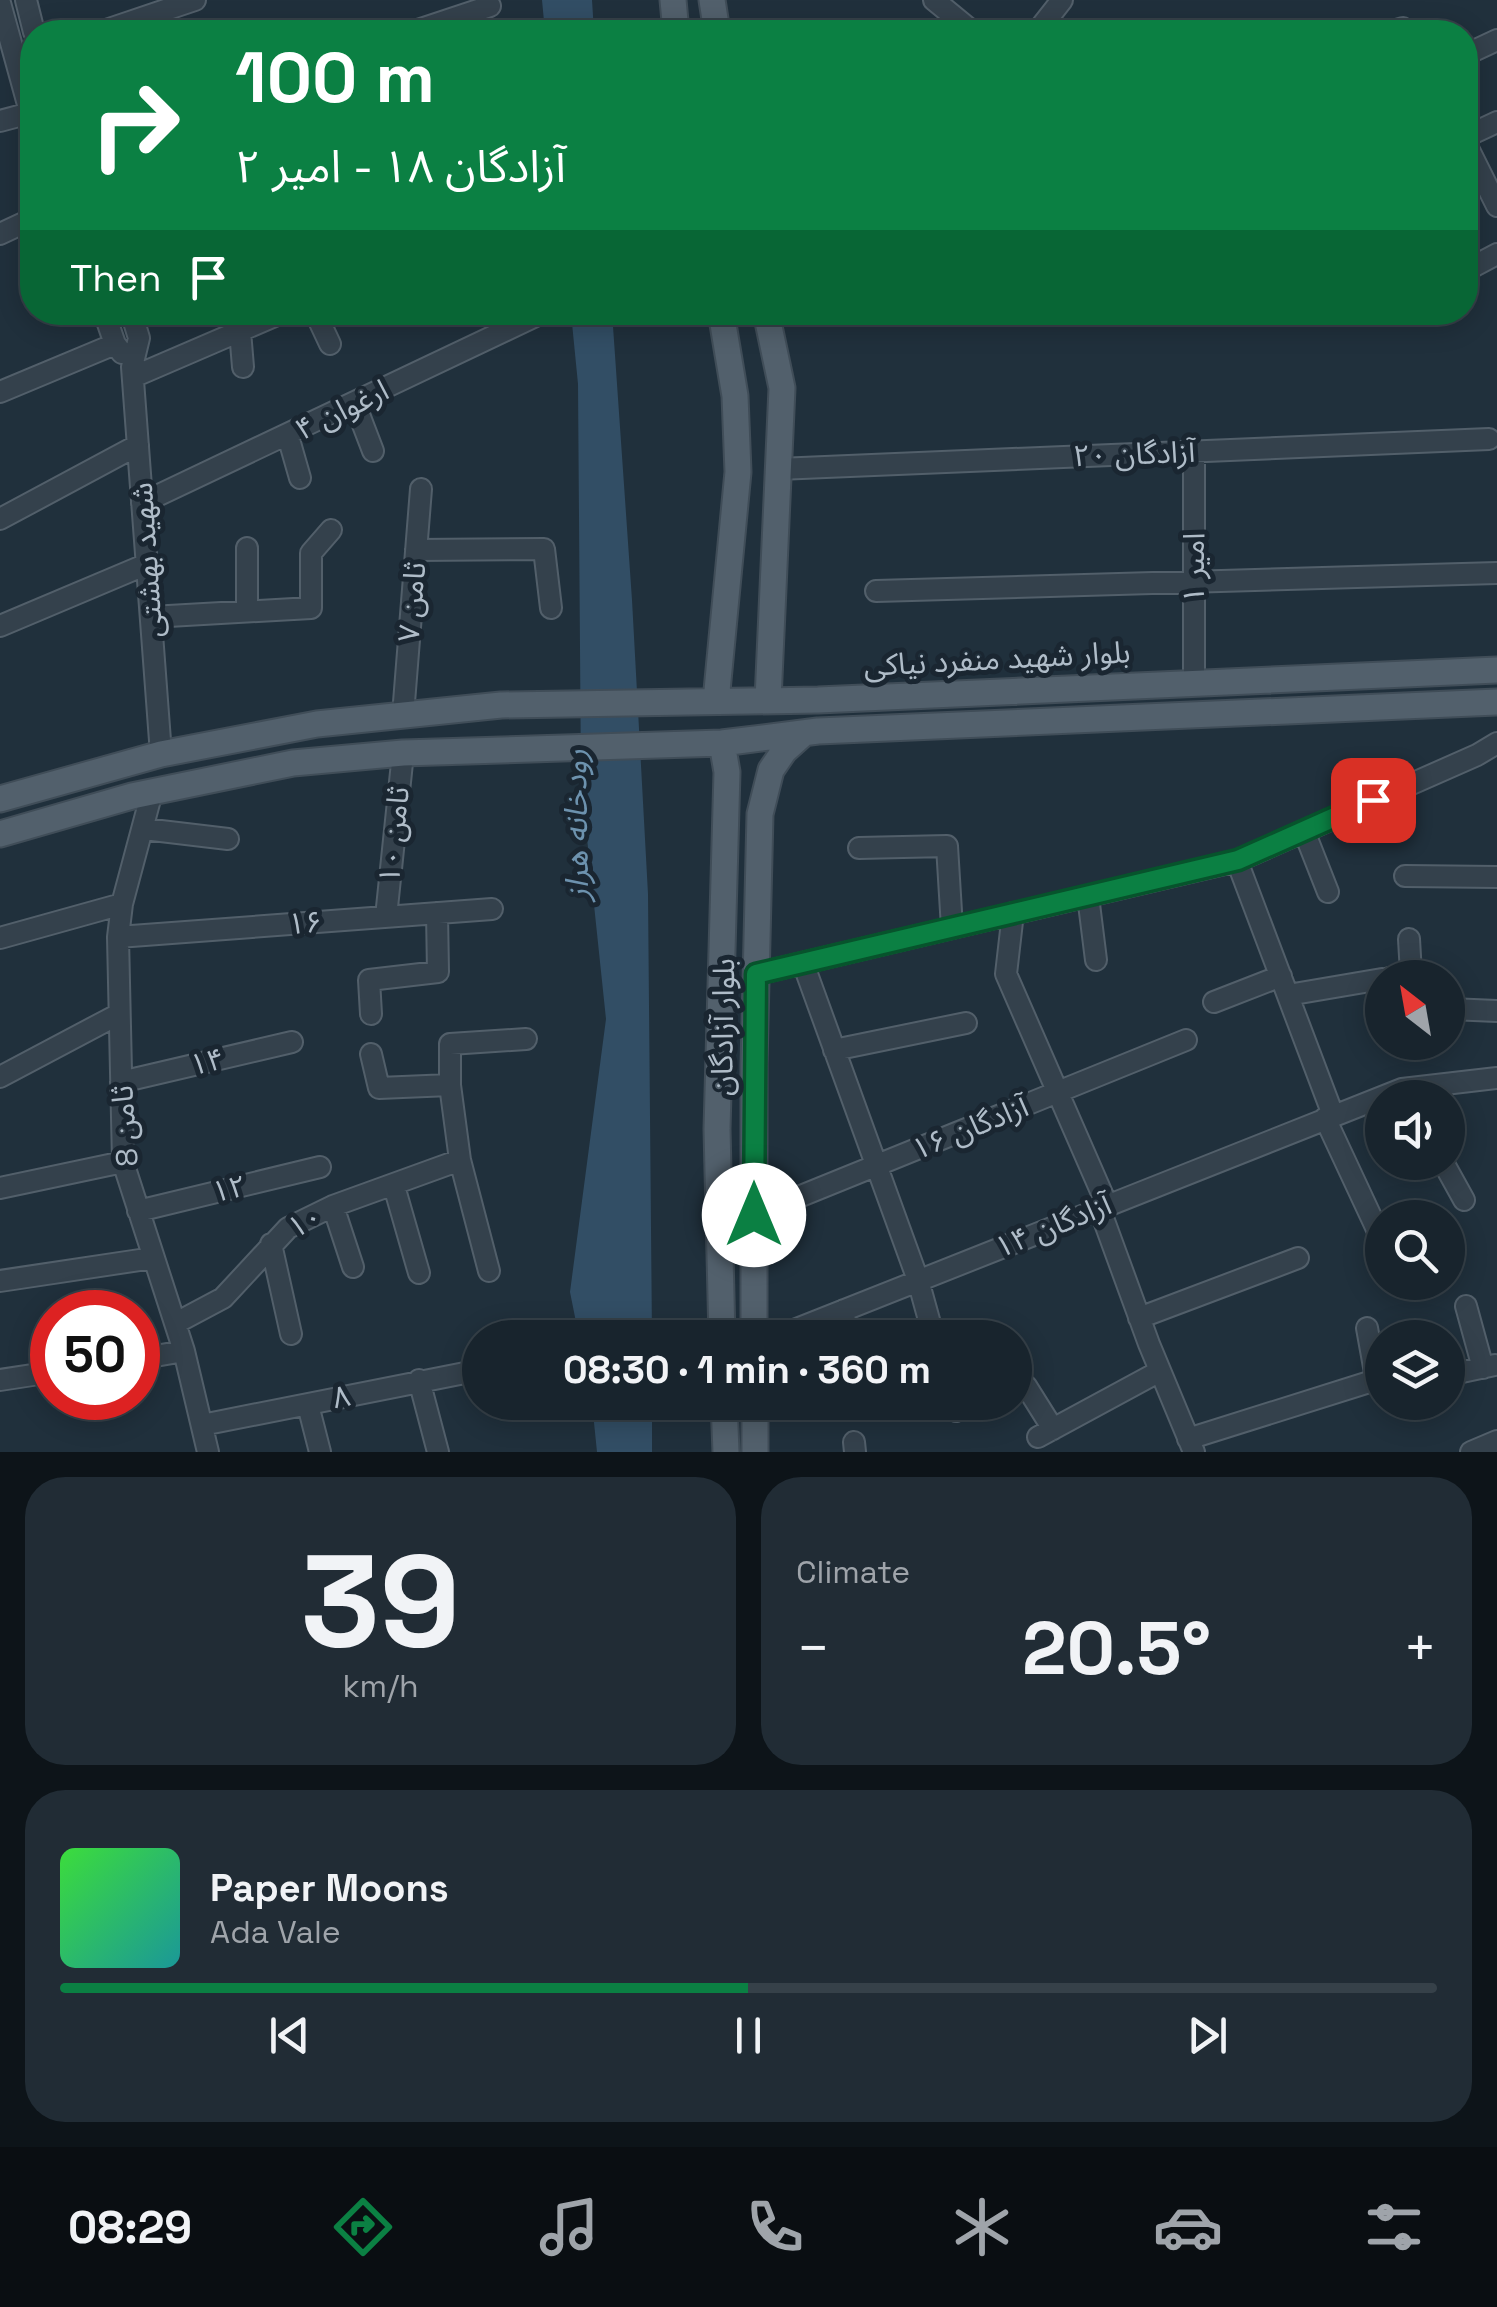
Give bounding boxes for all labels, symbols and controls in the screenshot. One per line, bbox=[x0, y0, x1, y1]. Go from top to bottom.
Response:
text: 100 m bbox=[235, 33, 435, 122]
icon: right bbox=[70, 60, 200, 190]
text: آزادگان ۱۸ - امیر ۲ bbox=[235, 138, 566, 195]
icon: arrive bbox=[181, 250, 236, 305]
text: Then bbox=[70, 254, 161, 302]
street label: ارغوان ۴ bbox=[289, 370, 395, 449]
street label: آزادگان ۲۰ bbox=[1072, 432, 1197, 475]
street label: شهید بهشتی bbox=[122, 481, 171, 639]
street label: امیر ۱ bbox=[1174, 533, 1213, 603]
street label: ثامن ۷ bbox=[389, 560, 434, 644]
street label: بلوار شهید منفرد نیاکی bbox=[863, 632, 1131, 685]
water label: رودخانه هراز bbox=[555, 749, 597, 904]
pin bbox=[1331, 758, 1416, 843]
icon: arrive bbox=[1346, 773, 1401, 828]
street label: ثامن ۱۰ bbox=[369, 784, 418, 885]
street label: ۱۶ bbox=[286, 902, 323, 943]
street label: بلوار آزادگان bbox=[702, 958, 743, 1096]
north arrow bbox=[1365, 960, 1465, 1060]
map controls bbox=[1365, 960, 1465, 1420]
street label: ۱۴ bbox=[186, 1039, 228, 1084]
button: sound bbox=[1365, 1080, 1465, 1180]
street label: ثامن 8 bbox=[102, 1084, 147, 1168]
street label: آزادگان ۱۶ bbox=[906, 1086, 1035, 1169]
position arrow bbox=[702, 1163, 806, 1267]
street label: ۱۲ bbox=[208, 1166, 250, 1211]
street label: آزادگان ۱۴ bbox=[989, 1184, 1118, 1267]
street label: ۱۰ bbox=[280, 1196, 329, 1247]
button: search bbox=[1365, 1200, 1465, 1300]
speed limit sign: 50 bbox=[30, 1290, 160, 1420]
button: layers bbox=[1365, 1320, 1465, 1420]
text: 08:30 · 1 min · 360 m bbox=[563, 1346, 931, 1394]
street label: ۸ bbox=[328, 1376, 353, 1417]
text: 39 bbox=[301, 1518, 460, 1684]
text: Climate bbox=[796, 1552, 910, 1592]
text: 20.5° bbox=[1022, 1600, 1211, 1696]
text: − bbox=[796, 1613, 830, 1683]
text: + bbox=[1403, 1613, 1437, 1683]
text: km/h bbox=[342, 1666, 419, 1706]
text: Paper Moons bbox=[210, 1864, 449, 1912]
text: Ada Vale bbox=[210, 1912, 341, 1952]
icon: previous bbox=[262, 2008, 317, 2063]
icon: pause bbox=[721, 2008, 776, 2063]
icon: next bbox=[1180, 2008, 1235, 2063]
icon: directions bbox=[328, 2192, 398, 2262]
icon: music bbox=[534, 2192, 604, 2262]
icon: phone bbox=[740, 2192, 810, 2262]
icon: climate bbox=[947, 2192, 1017, 2262]
icon: car bbox=[1153, 2192, 1223, 2262]
icon: filters bbox=[1359, 2192, 1429, 2262]
text: 08:29 bbox=[68, 2199, 192, 2256]

